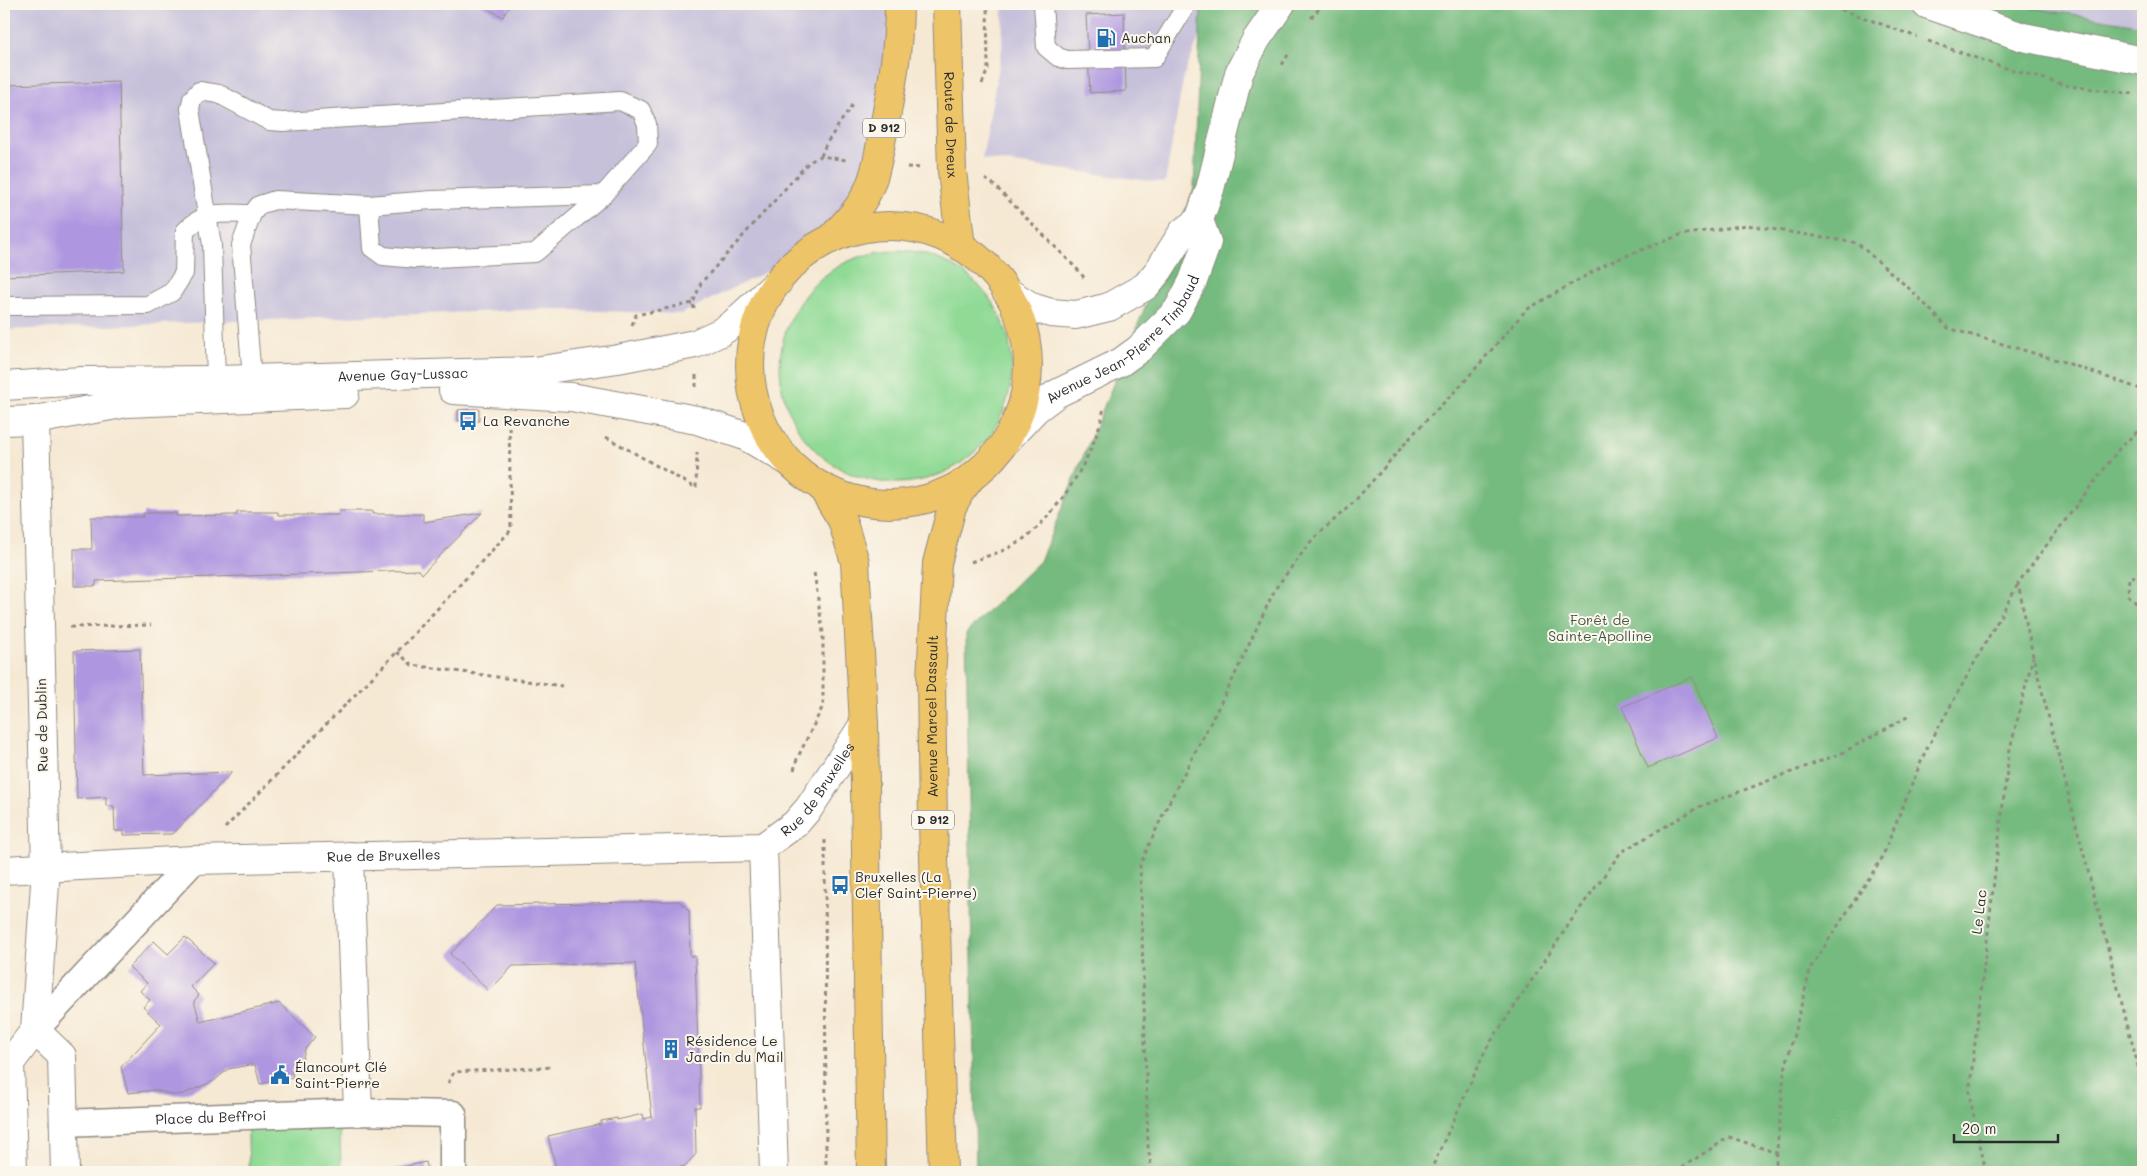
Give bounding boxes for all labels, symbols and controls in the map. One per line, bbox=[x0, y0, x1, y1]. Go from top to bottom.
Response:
fuel station icon: Auchan bbox=[1095, 27, 1117, 49]
place label: Auchan bbox=[1121, 28, 1171, 47]
street label: Route de Dreux bbox=[940, 71, 963, 179]
road number: D 912 bbox=[863, 119, 905, 138]
street label: Avenue Jean-Pierre Timbaud bbox=[1042, 273, 1203, 407]
street label: Avenue Gay-Lussac bbox=[337, 363, 468, 386]
bus stop icon: La Revanche bbox=[457, 410, 479, 432]
place label: La Revanche bbox=[483, 411, 570, 430]
park label: Forêt de Sainte-Apolline bbox=[1548, 610, 1652, 645]
street label: Avenue Marcel Dassault bbox=[921, 634, 942, 798]
street label: Rue de Dublin bbox=[31, 678, 52, 772]
street label: Rue de Bruxelles bbox=[776, 738, 859, 840]
road number: D 912 bbox=[912, 810, 954, 830]
street label: Rue de Bruxelles bbox=[327, 844, 441, 866]
place label: Bruxelles (La Clef Saint-Pierre) bbox=[855, 867, 977, 902]
bus stop icon: Bruxelles (La Clef Saint-Pierre) bbox=[829, 874, 851, 896]
street label: Le Lac bbox=[1966, 889, 1991, 935]
place label: Résidence Le Jardin du Mail bbox=[686, 1031, 784, 1066]
building icon: Résidence Le Jardin du Mail bbox=[660, 1038, 682, 1060]
place label: Élancourt Clé Saint-Pierre bbox=[295, 1057, 387, 1092]
public building icon: Élancourt Clé Saint-Pierre bbox=[269, 1064, 291, 1086]
street label: Place du Beffroi bbox=[155, 1105, 267, 1129]
scale bar bbox=[1954, 1111, 2058, 1143]
text: 20 m bbox=[1962, 1118, 1996, 1138]

